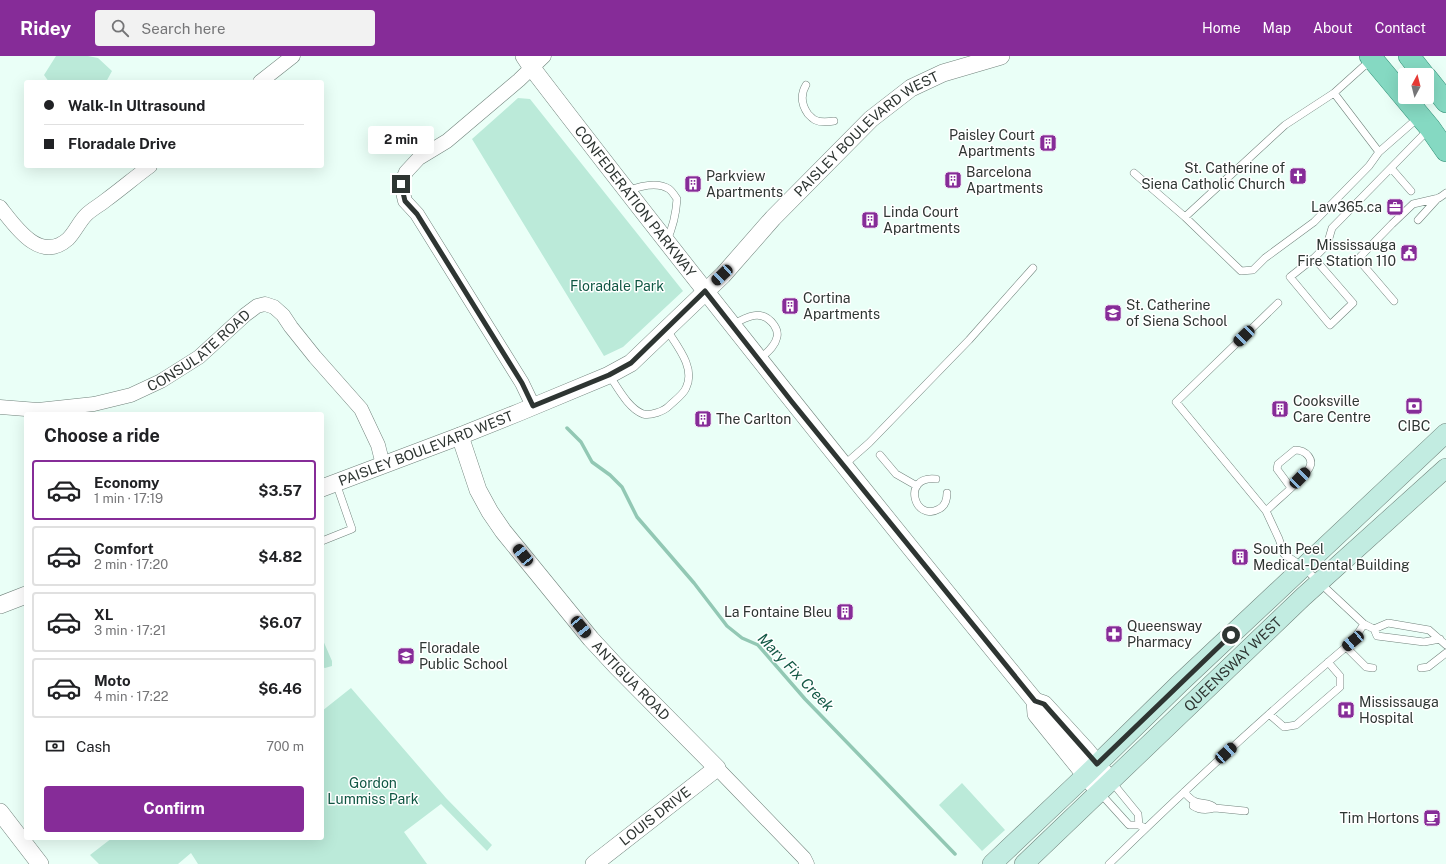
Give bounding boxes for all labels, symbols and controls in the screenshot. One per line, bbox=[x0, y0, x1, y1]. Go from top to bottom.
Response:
search box bbox=[95, 10, 375, 46]
text: Ridey bbox=[20, 17, 71, 39]
icon: search bbox=[109, 17, 131, 39]
text: Search here bbox=[141, 20, 225, 37]
text: Home bbox=[1202, 20, 1241, 36]
text: Map bbox=[1263, 20, 1291, 36]
text: About bbox=[1313, 20, 1353, 36]
text: Contact bbox=[1375, 20, 1426, 36]
street label: PAISLEY BOULEVARD WEST bbox=[791, 68, 941, 200]
north arrow bbox=[1398, 68, 1434, 104]
map controls bbox=[1398, 68, 1434, 104]
text: Walk-In Ultrasound bbox=[68, 97, 205, 114]
street label: CONFEDERATION PARKWAY bbox=[571, 123, 699, 280]
callout: 2 min bbox=[368, 126, 434, 154]
place label: Paisley Court Apartments bbox=[949, 127, 1035, 159]
text: 2 min bbox=[384, 132, 418, 147]
building icon: Paisley Court Apartments bbox=[1038, 133, 1058, 153]
text: Floradale Drive bbox=[68, 135, 176, 152]
place label: St. Catherine of Siena Catholic Church bbox=[1141, 160, 1285, 192]
place label: Barcelona Apartments bbox=[966, 164, 1043, 196]
church icon: St. Catherine of Siena Catholic Church bbox=[1288, 166, 1308, 186]
place label: Parkview Apartments bbox=[706, 168, 783, 200]
building icon: Barcelona Apartments bbox=[943, 170, 963, 190]
building icon: Parkview Apartments bbox=[683, 174, 703, 194]
route end bbox=[392, 175, 410, 193]
office icon: Law365.ca bbox=[1385, 197, 1405, 217]
place label: Law365.ca bbox=[1311, 199, 1382, 215]
place label: Linda Court Apartments bbox=[883, 204, 960, 236]
building icon: Linda Court Apartments bbox=[860, 210, 880, 230]
place label: Mississauga Fire Station 110 bbox=[1297, 237, 1396, 269]
public building icon: Mississauga Fire Station 110 bbox=[1399, 243, 1419, 263]
car bbox=[709, 262, 735, 288]
park label: Floradale Park bbox=[570, 278, 664, 294]
place label: Cortina Apartments bbox=[803, 290, 880, 322]
building icon: Cortina Apartments bbox=[780, 296, 800, 316]
place label: St. Catherine of Siena School bbox=[1126, 297, 1228, 329]
school or university icon: St. Catherine of Siena School bbox=[1103, 303, 1123, 323]
street label: CONSULATE ROAD bbox=[144, 306, 253, 394]
car bbox=[1231, 323, 1257, 349]
place label: Cooksville Care Centre bbox=[1293, 393, 1371, 425]
bank icon: CIBC bbox=[1404, 396, 1424, 416]
building icon: Cooksville Care Centre bbox=[1270, 399, 1290, 419]
street label: PAISLEY BOULEVARD WEST bbox=[336, 408, 515, 489]
building icon: The Carlton bbox=[693, 409, 713, 429]
place label: The Carlton bbox=[716, 411, 791, 427]
place label: CIBC bbox=[1398, 418, 1430, 434]
text: Choose a ride bbox=[44, 425, 160, 446]
car bbox=[1287, 465, 1313, 491]
icon: car bbox=[46, 472, 82, 508]
text: Economy bbox=[94, 474, 159, 491]
text: $3.57 bbox=[258, 482, 302, 499]
text: 1 min · 17:19 bbox=[94, 491, 163, 506]
icon: car bbox=[46, 538, 82, 574]
text: Comfort bbox=[94, 540, 154, 557]
place label: South Peel Medical-Dental Building bbox=[1253, 541, 1410, 573]
car bbox=[511, 542, 535, 568]
building icon: South Peel Medical-Dental Building bbox=[1230, 547, 1250, 567]
text: $4.82 bbox=[258, 548, 302, 565]
text: 2 min · 17:20 bbox=[94, 557, 168, 572]
building icon: La Fontaine Bleu bbox=[835, 602, 855, 622]
icon: car bbox=[46, 604, 82, 640]
place label: La Fontaine Bleu bbox=[724, 604, 832, 620]
text: XL bbox=[94, 606, 113, 623]
text: $6.07 bbox=[259, 614, 302, 631]
car bbox=[569, 614, 593, 640]
street label: QUEENSWAY WEST bbox=[1181, 614, 1285, 715]
place label: Queensway Pharmacy bbox=[1127, 618, 1203, 650]
text: 3 min · 17:21 bbox=[94, 623, 166, 638]
pharmacy icon: Queensway Pharmacy bbox=[1104, 624, 1124, 644]
route start bbox=[1222, 626, 1240, 644]
water label: Mary Fix Creek bbox=[755, 629, 838, 715]
car bbox=[1340, 629, 1366, 653]
street label: ANTIGUA ROAD bbox=[589, 638, 673, 724]
place label: Floradale Public School bbox=[419, 640, 508, 672]
school or university icon: Floradale Public School bbox=[396, 646, 416, 666]
icon: car bbox=[46, 670, 82, 706]
text: Moto bbox=[94, 672, 131, 689]
text: $6.46 bbox=[258, 680, 302, 697]
text: 4 min · 17:22 bbox=[94, 689, 168, 704]
place label: Mississauga Hospital bbox=[1359, 694, 1439, 726]
hospital icon: Mississauga Hospital bbox=[1336, 700, 1356, 720]
icon: cash bbox=[44, 735, 66, 757]
text: Cash bbox=[76, 738, 111, 755]
text: 700 m bbox=[266, 739, 304, 754]
car bbox=[1213, 741, 1239, 765]
park label: Gordon Lummiss Park bbox=[327, 775, 419, 807]
street label: LOUIS DRIVE bbox=[616, 783, 694, 849]
button: Confirm bbox=[44, 786, 304, 832]
cafe icon: Tim Hortons bbox=[1422, 808, 1442, 828]
place label: Tim Hortons bbox=[1340, 810, 1419, 826]

